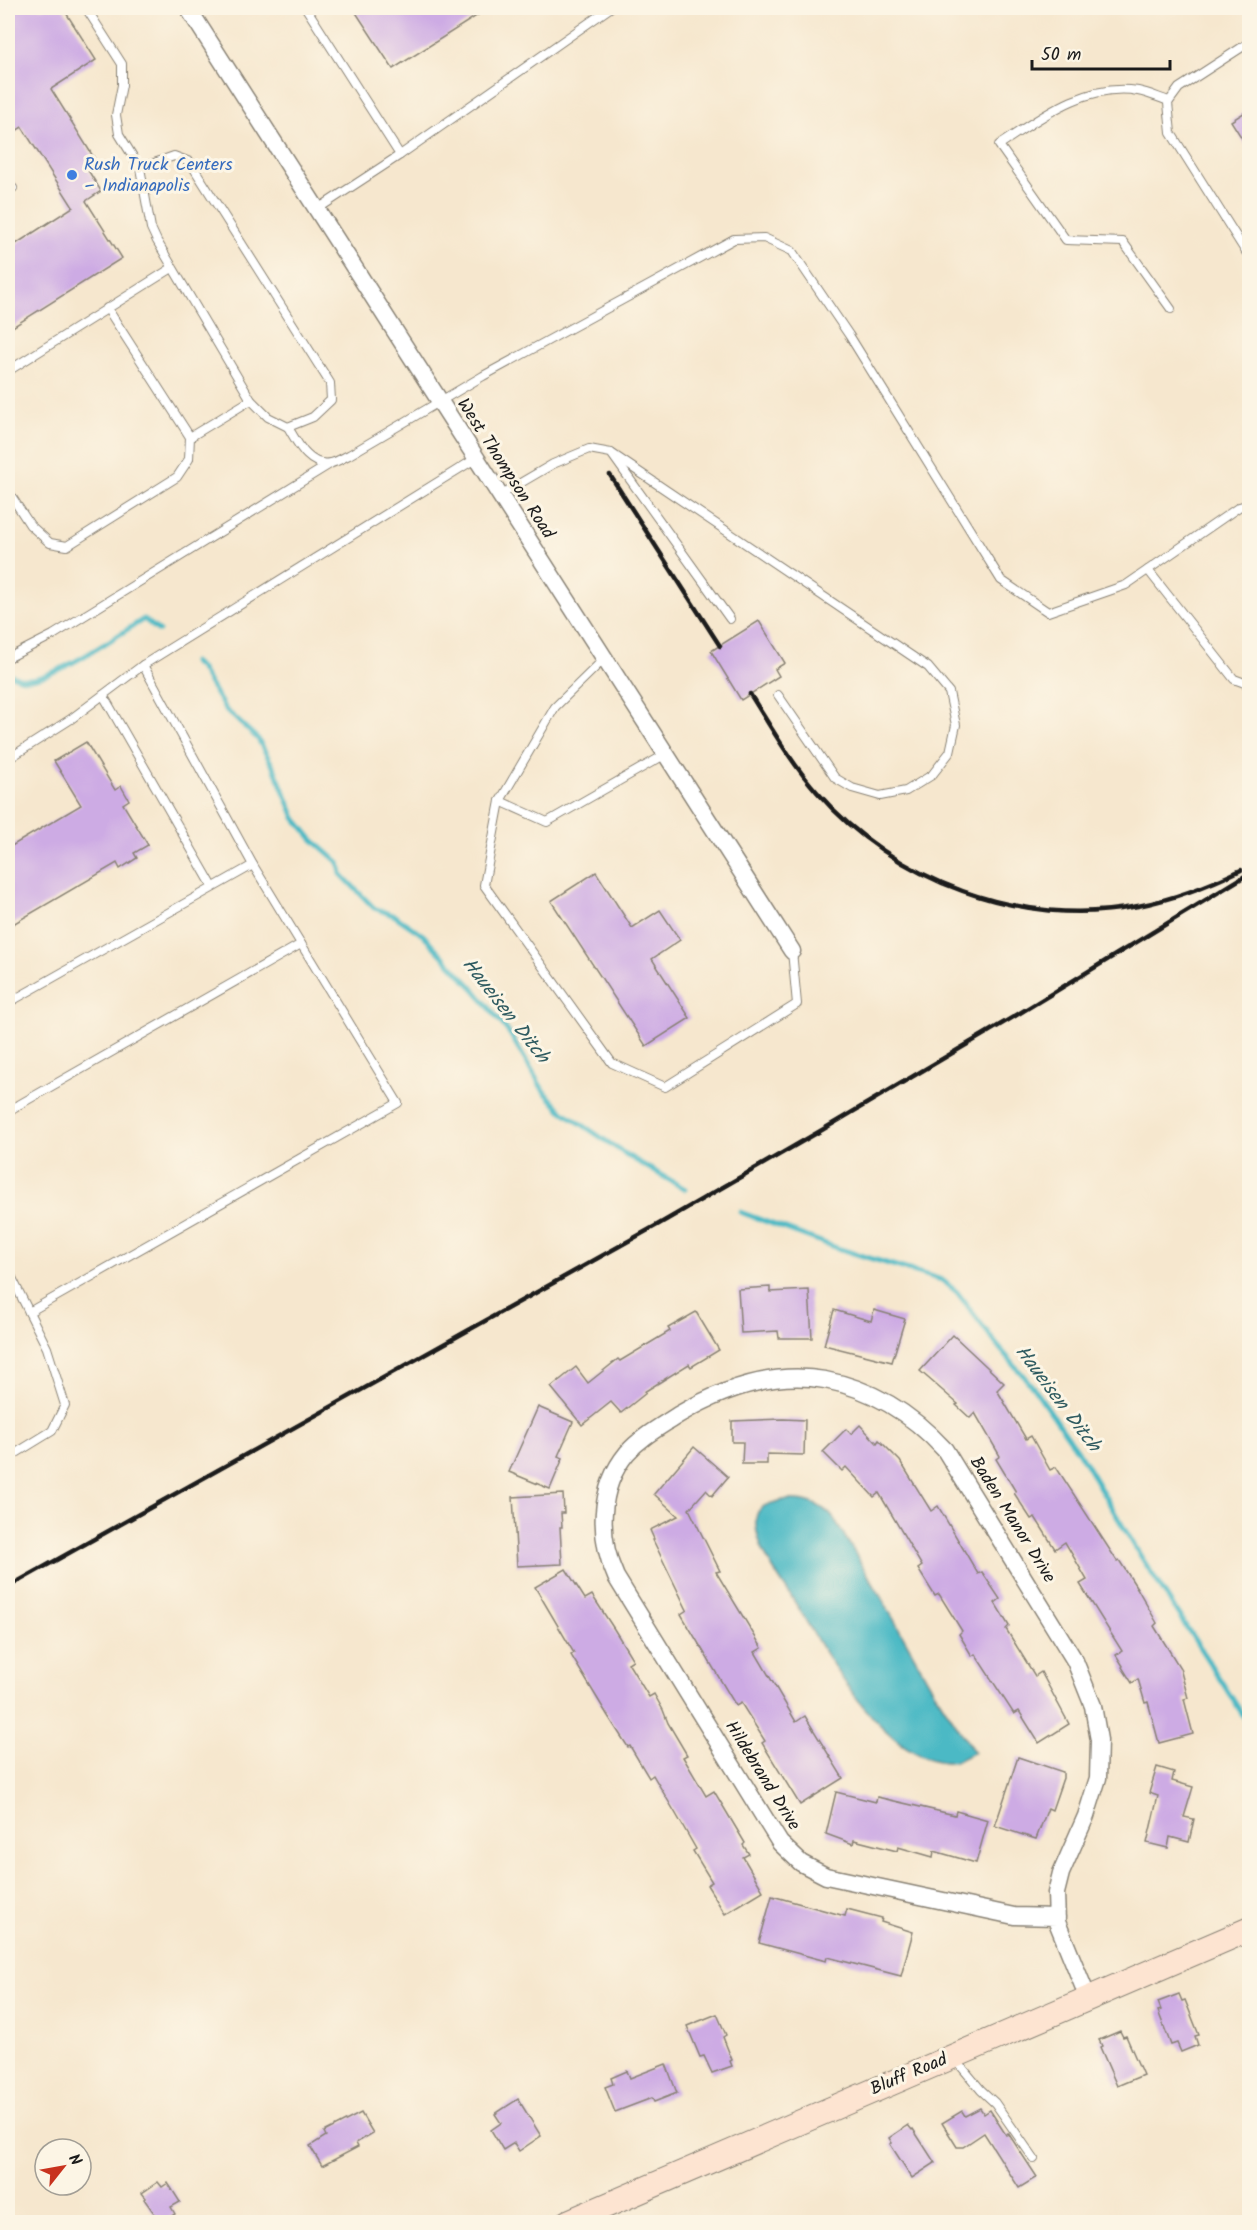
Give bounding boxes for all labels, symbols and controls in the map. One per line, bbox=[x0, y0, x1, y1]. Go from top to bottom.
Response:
scale bar bbox=[1032, 33, 1170, 71]
text: 50 m bbox=[1041, 41, 1081, 70]
place label: Rush Truck Centers – Indianapolis bbox=[84, 151, 233, 201]
marker: Rush Truck Centers – Indianapolis bbox=[65, 168, 79, 182]
street label: West Thompson Road bbox=[448, 393, 562, 546]
water label: Haueisen Ditch bbox=[453, 951, 558, 1073]
water label: Haueisen Ditch bbox=[1006, 1339, 1109, 1461]
street label: Baden Manor Drive bbox=[961, 1451, 1063, 1589]
street label: Hildebrand Drive bbox=[717, 1715, 807, 1837]
street label: Bluff Road bbox=[866, 2045, 953, 2104]
north arrow bbox=[33, 2137, 93, 2197]
text: N bbox=[61, 2149, 88, 2171]

